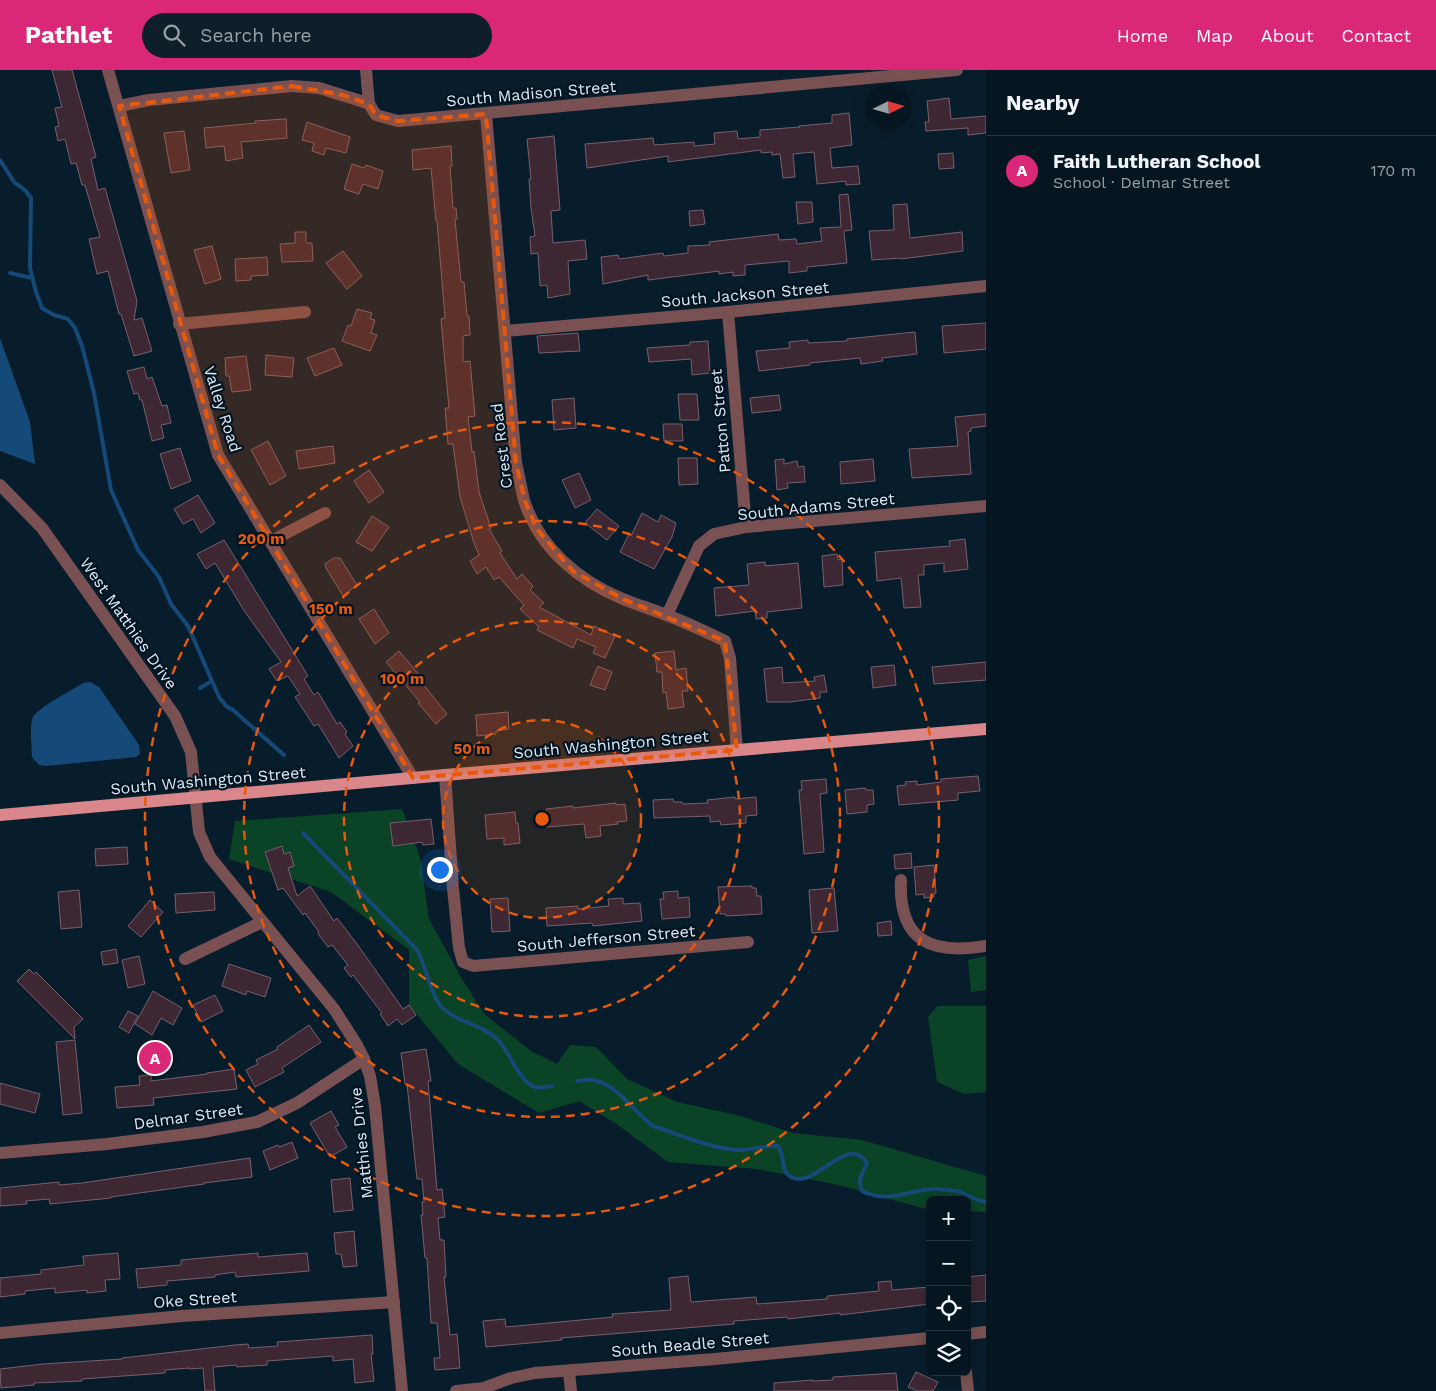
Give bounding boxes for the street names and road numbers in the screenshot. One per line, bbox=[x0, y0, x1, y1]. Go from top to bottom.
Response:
street label: South Madison Street bbox=[445, 77, 617, 110]
street label: South Jackson Street bbox=[660, 278, 830, 311]
street label: Valley Road bbox=[200, 364, 245, 455]
street label: Patton Street bbox=[706, 368, 734, 474]
street label: Crest Road bbox=[487, 402, 516, 490]
street label: South Adams Street bbox=[737, 489, 896, 524]
street label: West Matthies Drive bbox=[76, 554, 181, 693]
street label: South Washington Street bbox=[513, 726, 710, 763]
street label: South Washington Street bbox=[110, 762, 307, 799]
street label: South Jefferson Street bbox=[516, 921, 696, 956]
street label: Matthies Drive bbox=[346, 1086, 377, 1200]
street label: Delmar Street bbox=[132, 1099, 244, 1134]
street label: Oke Street bbox=[153, 1287, 238, 1312]
street label: South Beadle Street bbox=[610, 1328, 770, 1361]

